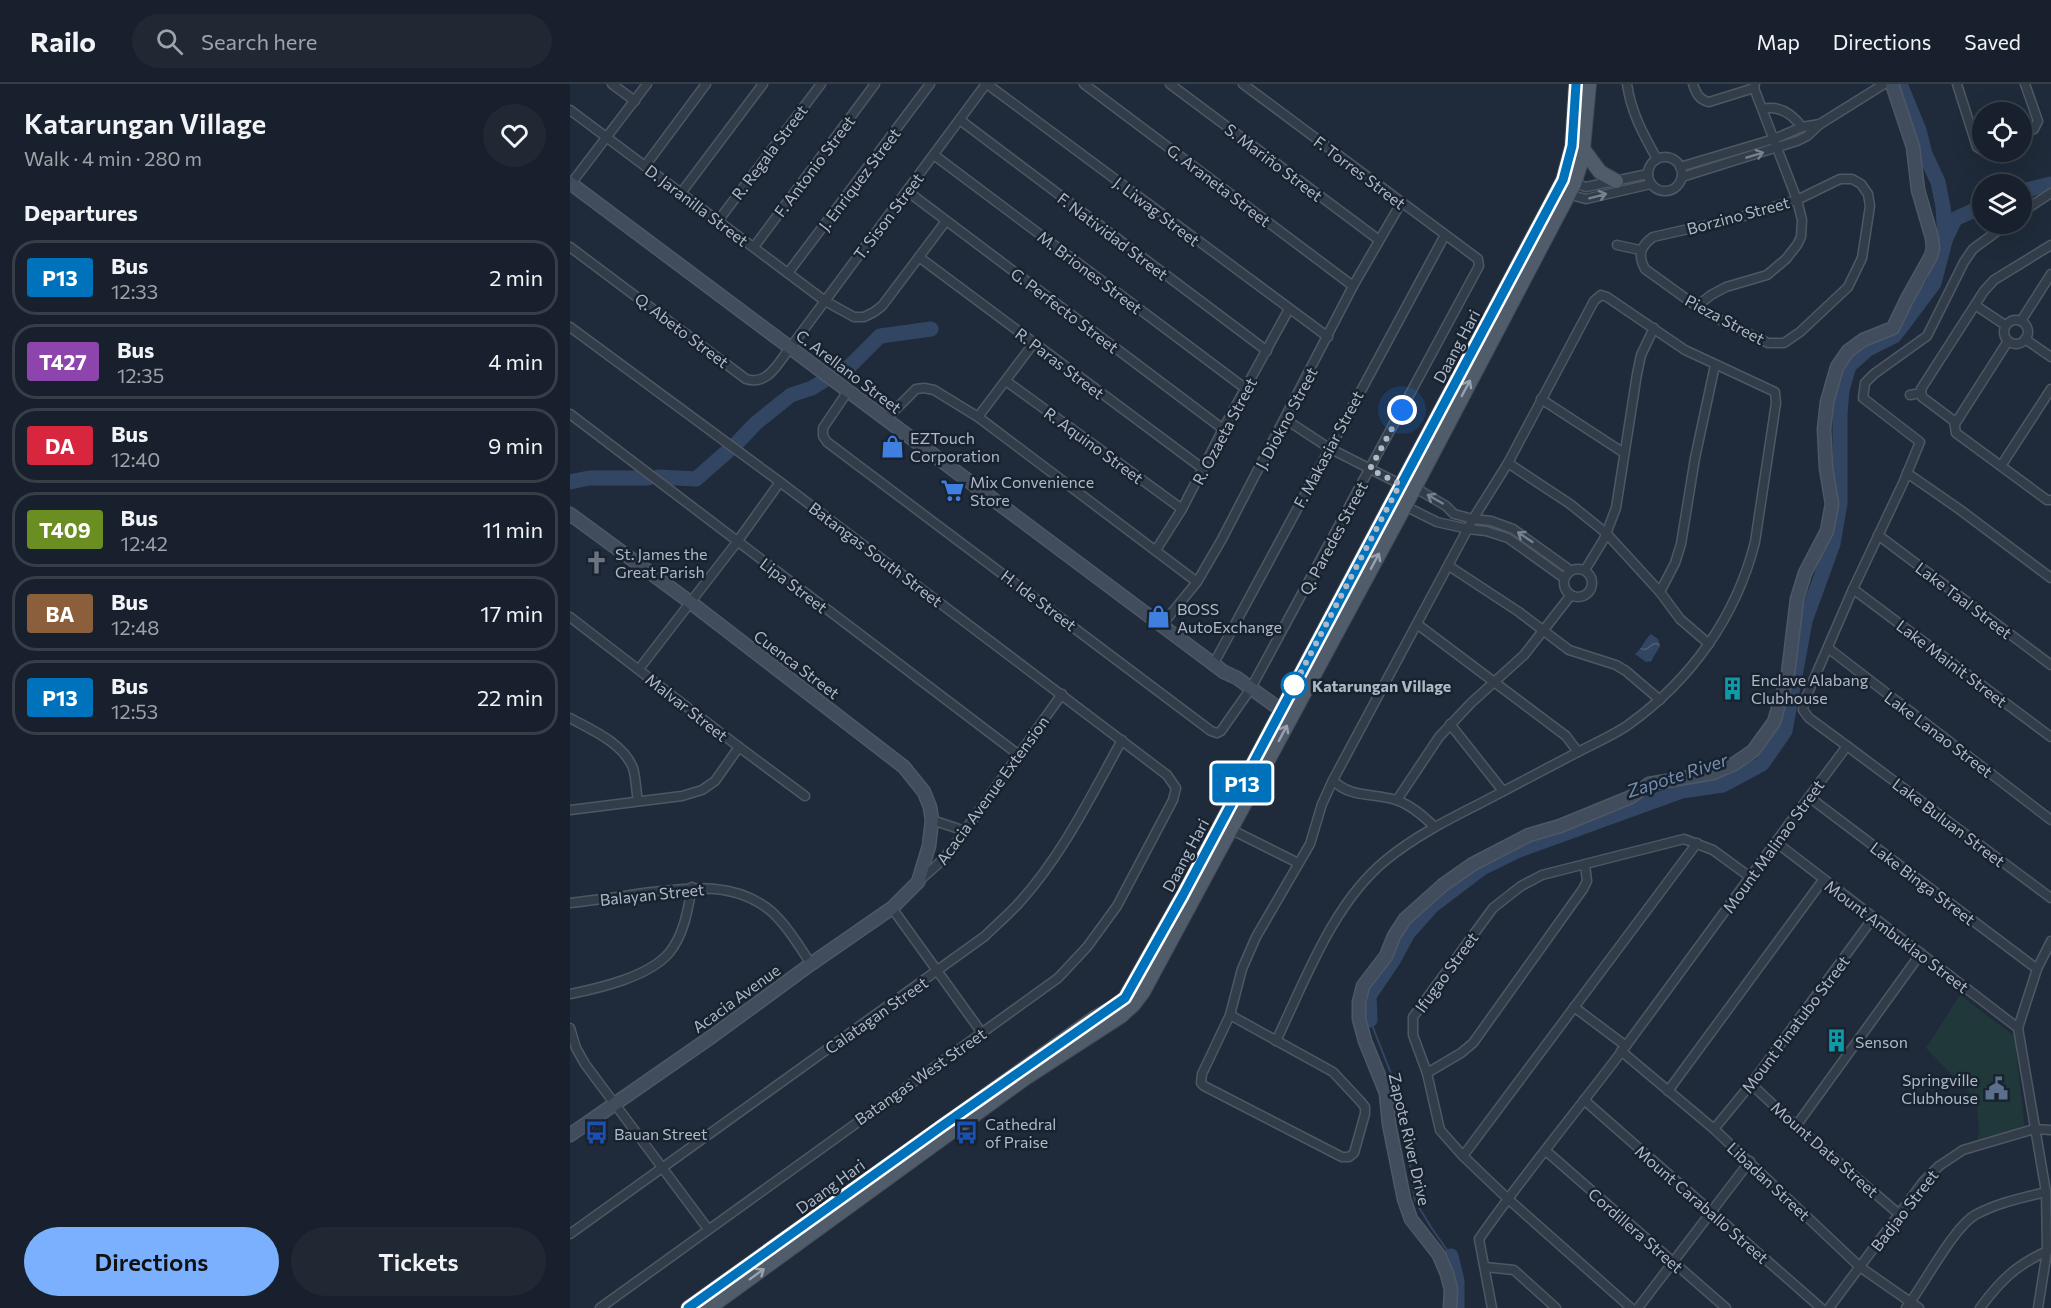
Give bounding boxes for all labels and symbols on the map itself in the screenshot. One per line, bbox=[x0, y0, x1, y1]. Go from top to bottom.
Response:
street label: R. Regala Street bbox=[727, 100, 811, 203]
street label: F. Antonio Street bbox=[770, 111, 859, 220]
street label: S. Mariño Street bbox=[1221, 119, 1327, 205]
street label: J. Enriquez Street bbox=[814, 124, 904, 234]
street label: F. Torres Street bbox=[1310, 131, 1410, 213]
street label: G. Araneta Street bbox=[1163, 140, 1275, 230]
one-way arrow bbox=[1745, 149, 1764, 160]
street label: D. Jaranilla Street bbox=[642, 160, 753, 250]
street label: T. Sison Street bbox=[849, 169, 927, 263]
street label: J. Liwag Street bbox=[1110, 172, 1204, 250]
street label: F. Natividad Street bbox=[1054, 188, 1172, 284]
one-way arrow bbox=[1589, 190, 1608, 201]
street label: Borzino Street bbox=[1685, 192, 1792, 238]
street label: M. Briones Street bbox=[1034, 227, 1146, 318]
street label: G. Perfecto Street bbox=[1007, 263, 1123, 357]
street label: Q. Abeto Street bbox=[631, 289, 733, 372]
street label: Pieza Street bbox=[1682, 290, 1768, 348]
street label: Daang Hari bbox=[1429, 306, 1483, 386]
street label: R. Paras Street bbox=[1012, 323, 1108, 403]
street label: C. Arellano Street bbox=[793, 325, 906, 417]
street label: J. Diokno Street bbox=[1251, 363, 1321, 472]
street label: R. Ozaeta Street bbox=[1188, 374, 1260, 488]
one-way arrow bbox=[1461, 380, 1472, 398]
street label: F. Makasiar Street bbox=[1289, 387, 1367, 511]
your location bbox=[1387, 395, 1417, 425]
street label: R. Aquino Street bbox=[1041, 403, 1148, 488]
place label: EZTouch Corporation bbox=[910, 428, 1000, 465]
shop icon: EZTouch Corporation bbox=[879, 433, 905, 459]
place label: Mix Convenience Store bbox=[970, 472, 1094, 509]
supermarket icon: Mix Convenience Store bbox=[939, 477, 965, 503]
street label: Q. Paredes Street bbox=[1295, 478, 1371, 598]
one-way arrow bbox=[1427, 493, 1444, 505]
street label: Batangas South Street bbox=[806, 498, 947, 611]
one-way arrow bbox=[1517, 531, 1534, 543]
place label: St. James the Great Parish bbox=[615, 544, 708, 581]
church icon: St. James the Great Parish bbox=[584, 549, 610, 575]
one-way arrow bbox=[1369, 553, 1381, 570]
street label: Lipa Street bbox=[757, 554, 832, 617]
street label: Lake Taal Street bbox=[1912, 558, 2016, 643]
street label: H. Ide Street bbox=[998, 566, 1081, 635]
place label: BOSS AutoExchange bbox=[1177, 599, 1282, 636]
shop icon: BOSS AutoExchange bbox=[1146, 604, 1172, 630]
street label: Lake Mainit Street bbox=[1893, 615, 2011, 711]
street label: Cuenca Street bbox=[751, 626, 844, 703]
street label: Malvar Street bbox=[642, 669, 732, 745]
place label: Enclave Alabang Clubhouse bbox=[1751, 670, 1869, 707]
marker: Katarungan Village bbox=[1281, 672, 1307, 698]
building icon: Enclave Alabang Clubhouse bbox=[1720, 675, 1746, 701]
place label: Katarungan Village bbox=[1312, 676, 1451, 695]
street label: Lake Lanao Street bbox=[1881, 687, 1997, 781]
street label: Acacia Avenue Extension bbox=[932, 712, 1052, 868]
one-way arrow bbox=[1278, 724, 1289, 742]
water label: Zapote River bbox=[1623, 748, 1731, 802]
line badge: P13 bbox=[1208, 764, 1276, 802]
street label: Lake Buluan Street bbox=[1889, 774, 2009, 871]
street label: Mount Malinao Street bbox=[1718, 775, 1828, 916]
street label: Daang Hari bbox=[1158, 815, 1212, 895]
street label: Lake Binga Street bbox=[1867, 837, 1979, 929]
street label: Mount Ambuklao Street bbox=[1821, 876, 1973, 996]
street label: Balayan Street bbox=[599, 879, 706, 909]
street label: Ifugao Street bbox=[1411, 928, 1482, 1016]
street label: Mount Pinatubo Street bbox=[1737, 951, 1853, 1096]
street label: Acacia Avenue bbox=[688, 960, 784, 1036]
street label: Calatagan Street bbox=[821, 972, 931, 1058]
street label: Batangas West Street bbox=[851, 1023, 990, 1128]
building icon: Senson bbox=[1824, 1028, 1850, 1054]
place label: Senson bbox=[1855, 1032, 1908, 1051]
place label: Springville Clubhouse bbox=[1901, 1070, 1978, 1107]
street label: Zapote River Drive bbox=[1386, 1071, 1434, 1207]
public building icon: Springville Clubhouse bbox=[1983, 1075, 2009, 1101]
street label: Mount Data Street bbox=[1767, 1097, 1883, 1201]
place label: Cathedral of Praise bbox=[985, 1114, 1056, 1151]
bus stop icon: Cathedral of Praise bbox=[954, 1119, 980, 1145]
bus stop icon: Bauan Street bbox=[583, 1120, 609, 1146]
place label: Bauan Street bbox=[614, 1124, 708, 1143]
street label: Libadan Street bbox=[1724, 1138, 1815, 1224]
street label: Mount Caraballo Street bbox=[1631, 1141, 1773, 1267]
street label: Daang Hari bbox=[792, 1155, 868, 1217]
street label: Badjao Street bbox=[1866, 1165, 1942, 1255]
street label: Cordillera Street bbox=[1585, 1184, 1688, 1277]
one-way arrow bbox=[748, 1268, 764, 1280]

